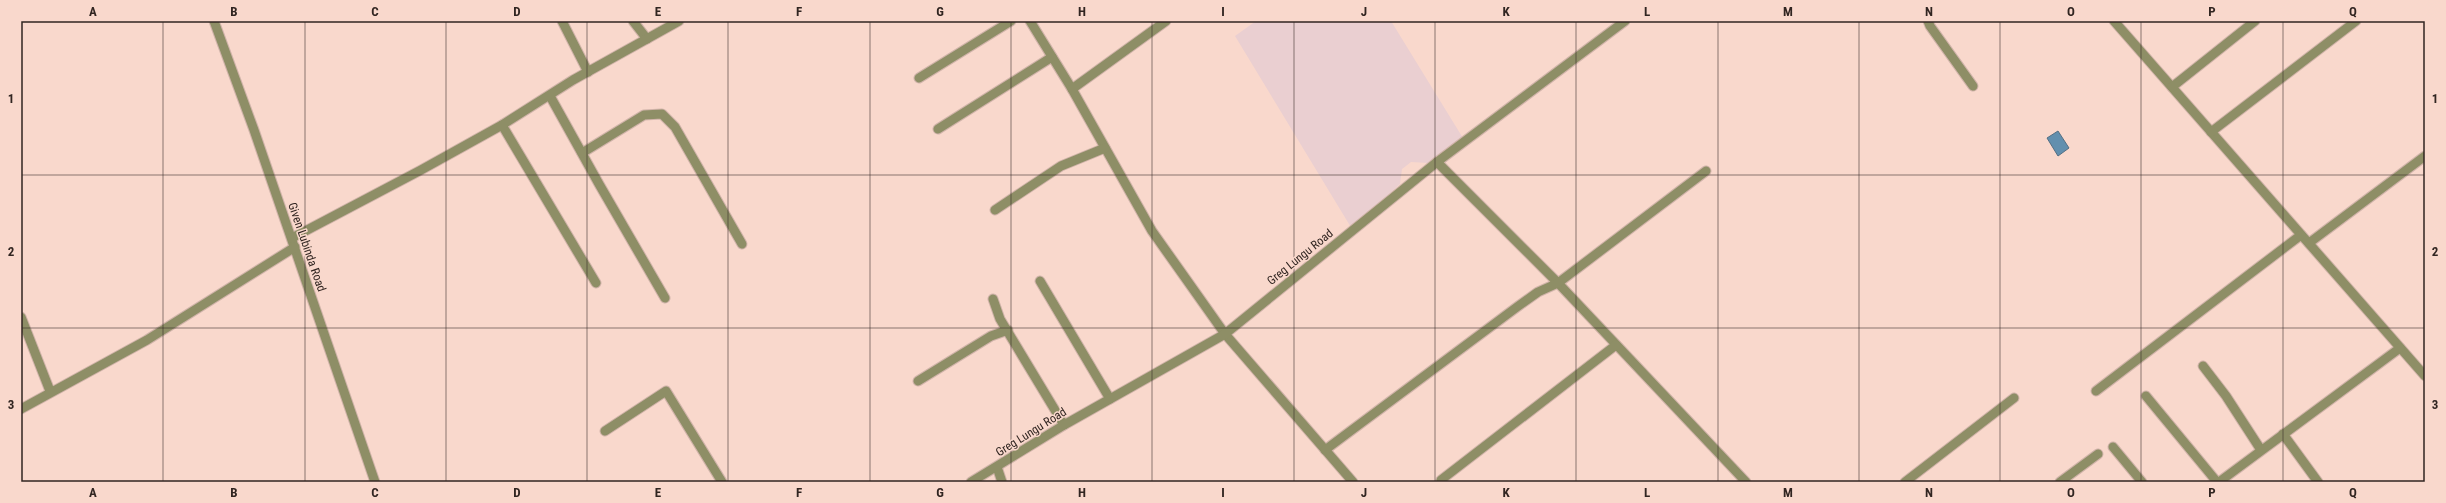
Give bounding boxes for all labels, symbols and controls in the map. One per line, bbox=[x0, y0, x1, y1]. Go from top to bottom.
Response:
text: A bbox=[89, 4, 97, 19]
text: B bbox=[230, 4, 238, 19]
text: C bbox=[371, 4, 379, 19]
text: D bbox=[513, 4, 521, 19]
text: E bbox=[655, 4, 662, 19]
text: F bbox=[796, 4, 802, 19]
text: G bbox=[936, 4, 944, 19]
text: H bbox=[1078, 4, 1086, 19]
text: I bbox=[1221, 4, 1225, 19]
text: J bbox=[1361, 4, 1367, 19]
text: K bbox=[1502, 4, 1510, 19]
text: L bbox=[1644, 4, 1650, 19]
text: M bbox=[1783, 4, 1793, 19]
text: N bbox=[1925, 4, 1933, 19]
text: O bbox=[2067, 4, 2075, 19]
text: P bbox=[2208, 4, 2216, 19]
text: Q bbox=[2349, 4, 2357, 19]
text: 1 bbox=[8, 91, 14, 106]
text: 1 bbox=[2432, 91, 2438, 106]
street label: Given Lubinda Road bbox=[285, 201, 329, 293]
street label: Greg Lungu Road bbox=[1264, 226, 1336, 288]
text: 2 bbox=[8, 244, 15, 259]
text: 2 bbox=[2432, 244, 2439, 259]
text: 3 bbox=[8, 397, 14, 412]
text: 3 bbox=[2432, 397, 2438, 412]
street label: Greg Lungu Road bbox=[993, 405, 1069, 459]
text: A bbox=[89, 485, 97, 500]
text: B bbox=[230, 485, 238, 500]
text: C bbox=[371, 485, 379, 500]
text: D bbox=[513, 485, 521, 500]
text: E bbox=[655, 485, 662, 500]
text: F bbox=[796, 485, 802, 500]
text: G bbox=[936, 485, 944, 500]
text: H bbox=[1078, 485, 1086, 500]
text: I bbox=[1221, 485, 1225, 500]
text: J bbox=[1361, 485, 1367, 500]
text: K bbox=[1502, 485, 1510, 500]
text: L bbox=[1644, 485, 1650, 500]
text: M bbox=[1783, 485, 1793, 500]
text: N bbox=[1925, 485, 1933, 500]
text: O bbox=[2067, 485, 2075, 500]
text: P bbox=[2208, 485, 2216, 500]
text: Q bbox=[2349, 485, 2357, 500]

